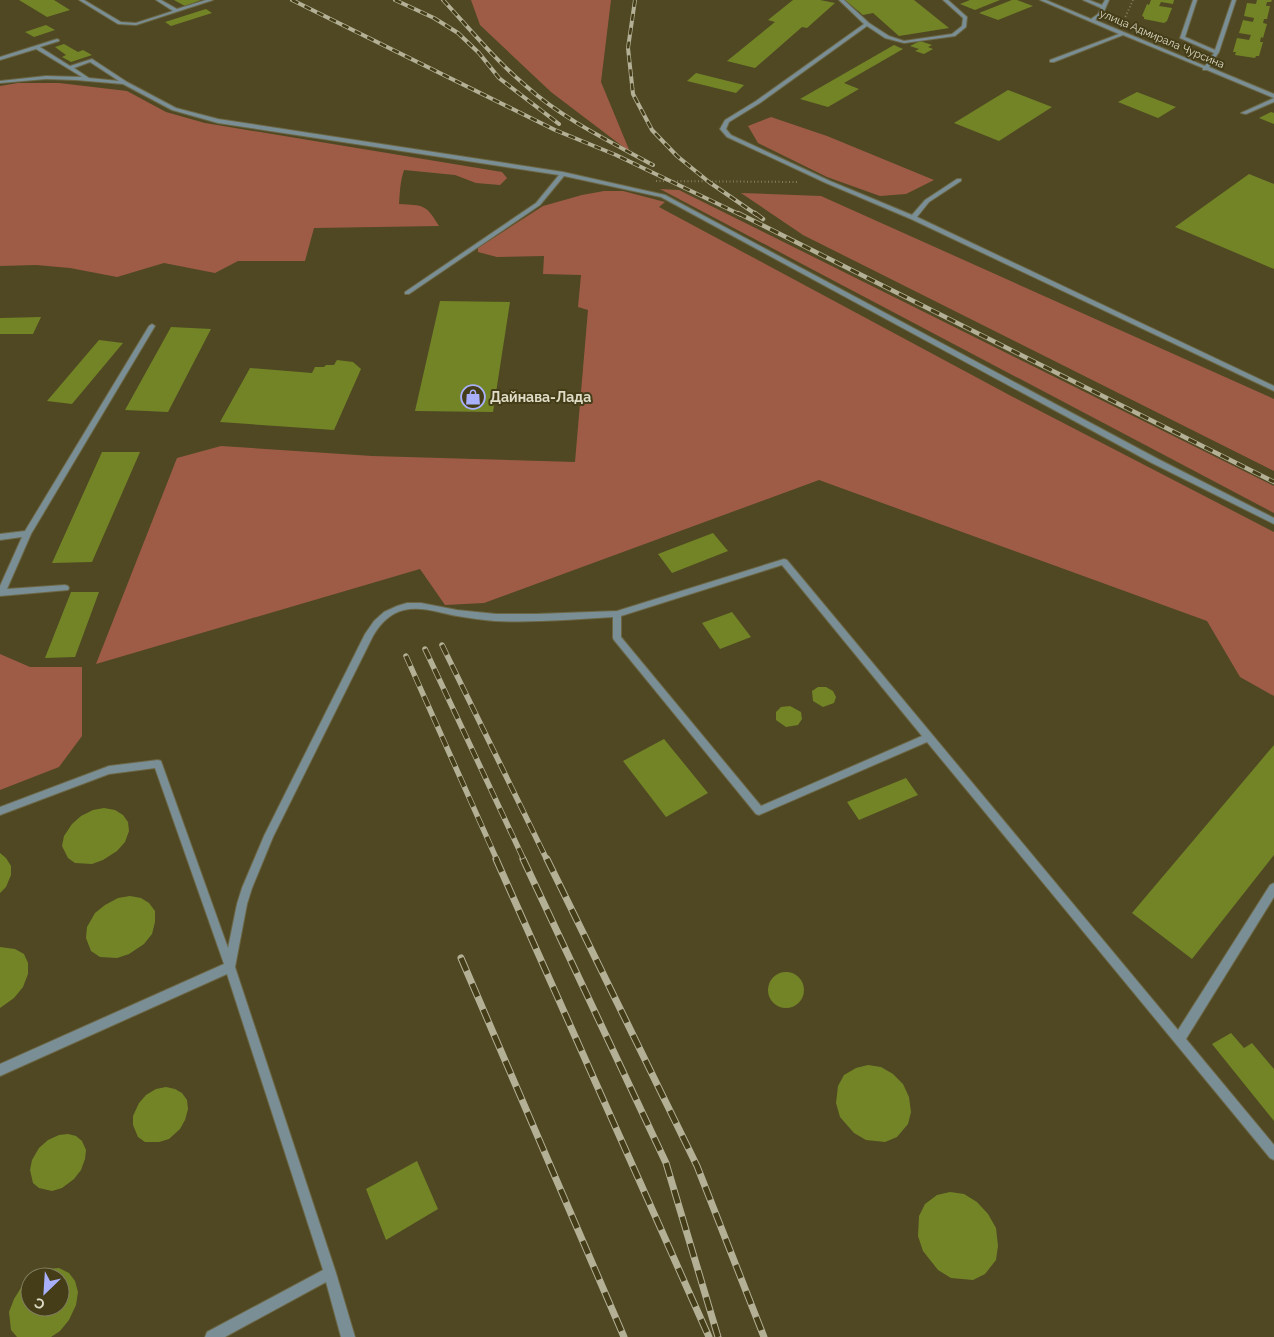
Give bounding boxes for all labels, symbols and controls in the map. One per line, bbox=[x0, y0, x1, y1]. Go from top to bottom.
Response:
street label: улица Адмирала Чурсина bbox=[1098, 7, 1226, 71]
shop icon: Дайнава-Лада bbox=[460, 384, 486, 410]
place label: Дайнава-Лада bbox=[490, 389, 591, 405]
north arrow bbox=[20, 1267, 70, 1317]
text: С bbox=[31, 1294, 47, 1313]

